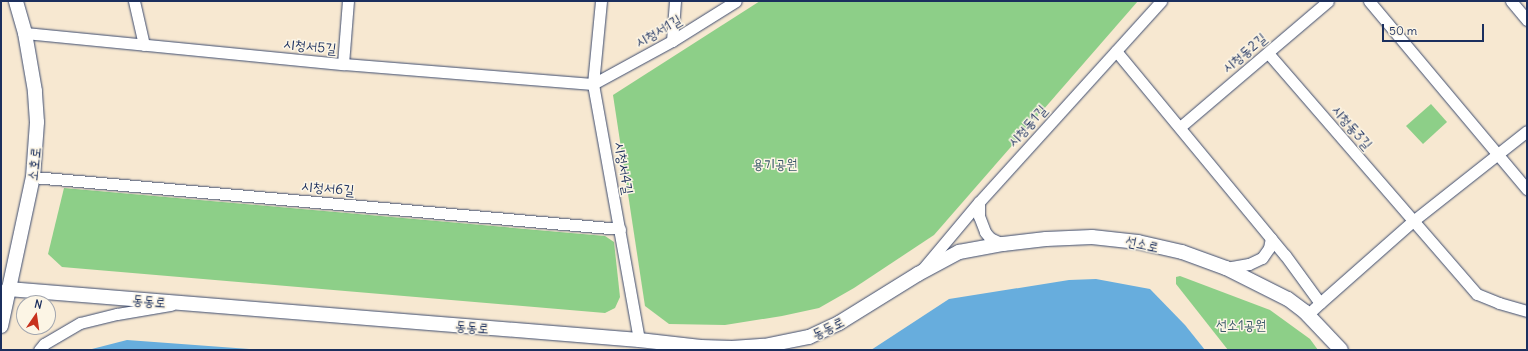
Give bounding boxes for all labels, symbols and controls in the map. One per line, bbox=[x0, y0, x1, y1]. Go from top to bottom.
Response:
street label: 시청서1길 bbox=[632, 11, 684, 51]
scale bar bbox=[1384, 16, 1486, 42]
text: 50 m bbox=[1389, 23, 1417, 38]
street label: 시청동2길 bbox=[1218, 30, 1270, 76]
street label: 시청서5길 bbox=[283, 35, 337, 57]
street label: 시청동3길 bbox=[1328, 101, 1376, 153]
street label: 시청동1길 bbox=[1004, 102, 1050, 150]
street label: 시청서4길 bbox=[611, 140, 637, 196]
street label: 소호로 bbox=[24, 146, 44, 182]
park label: 용기공원 bbox=[752, 156, 798, 172]
street label: 시청서6길 bbox=[301, 177, 355, 199]
street label: 선소로 bbox=[1124, 232, 1160, 256]
street label: 동동로 bbox=[131, 291, 167, 311]
north arrow bbox=[16, 295, 56, 335]
text: N bbox=[33, 297, 44, 312]
street label: 동동로 bbox=[809, 313, 847, 343]
street label: 동동로 bbox=[454, 317, 490, 337]
park label: 선소1공원 bbox=[1216, 317, 1266, 333]

